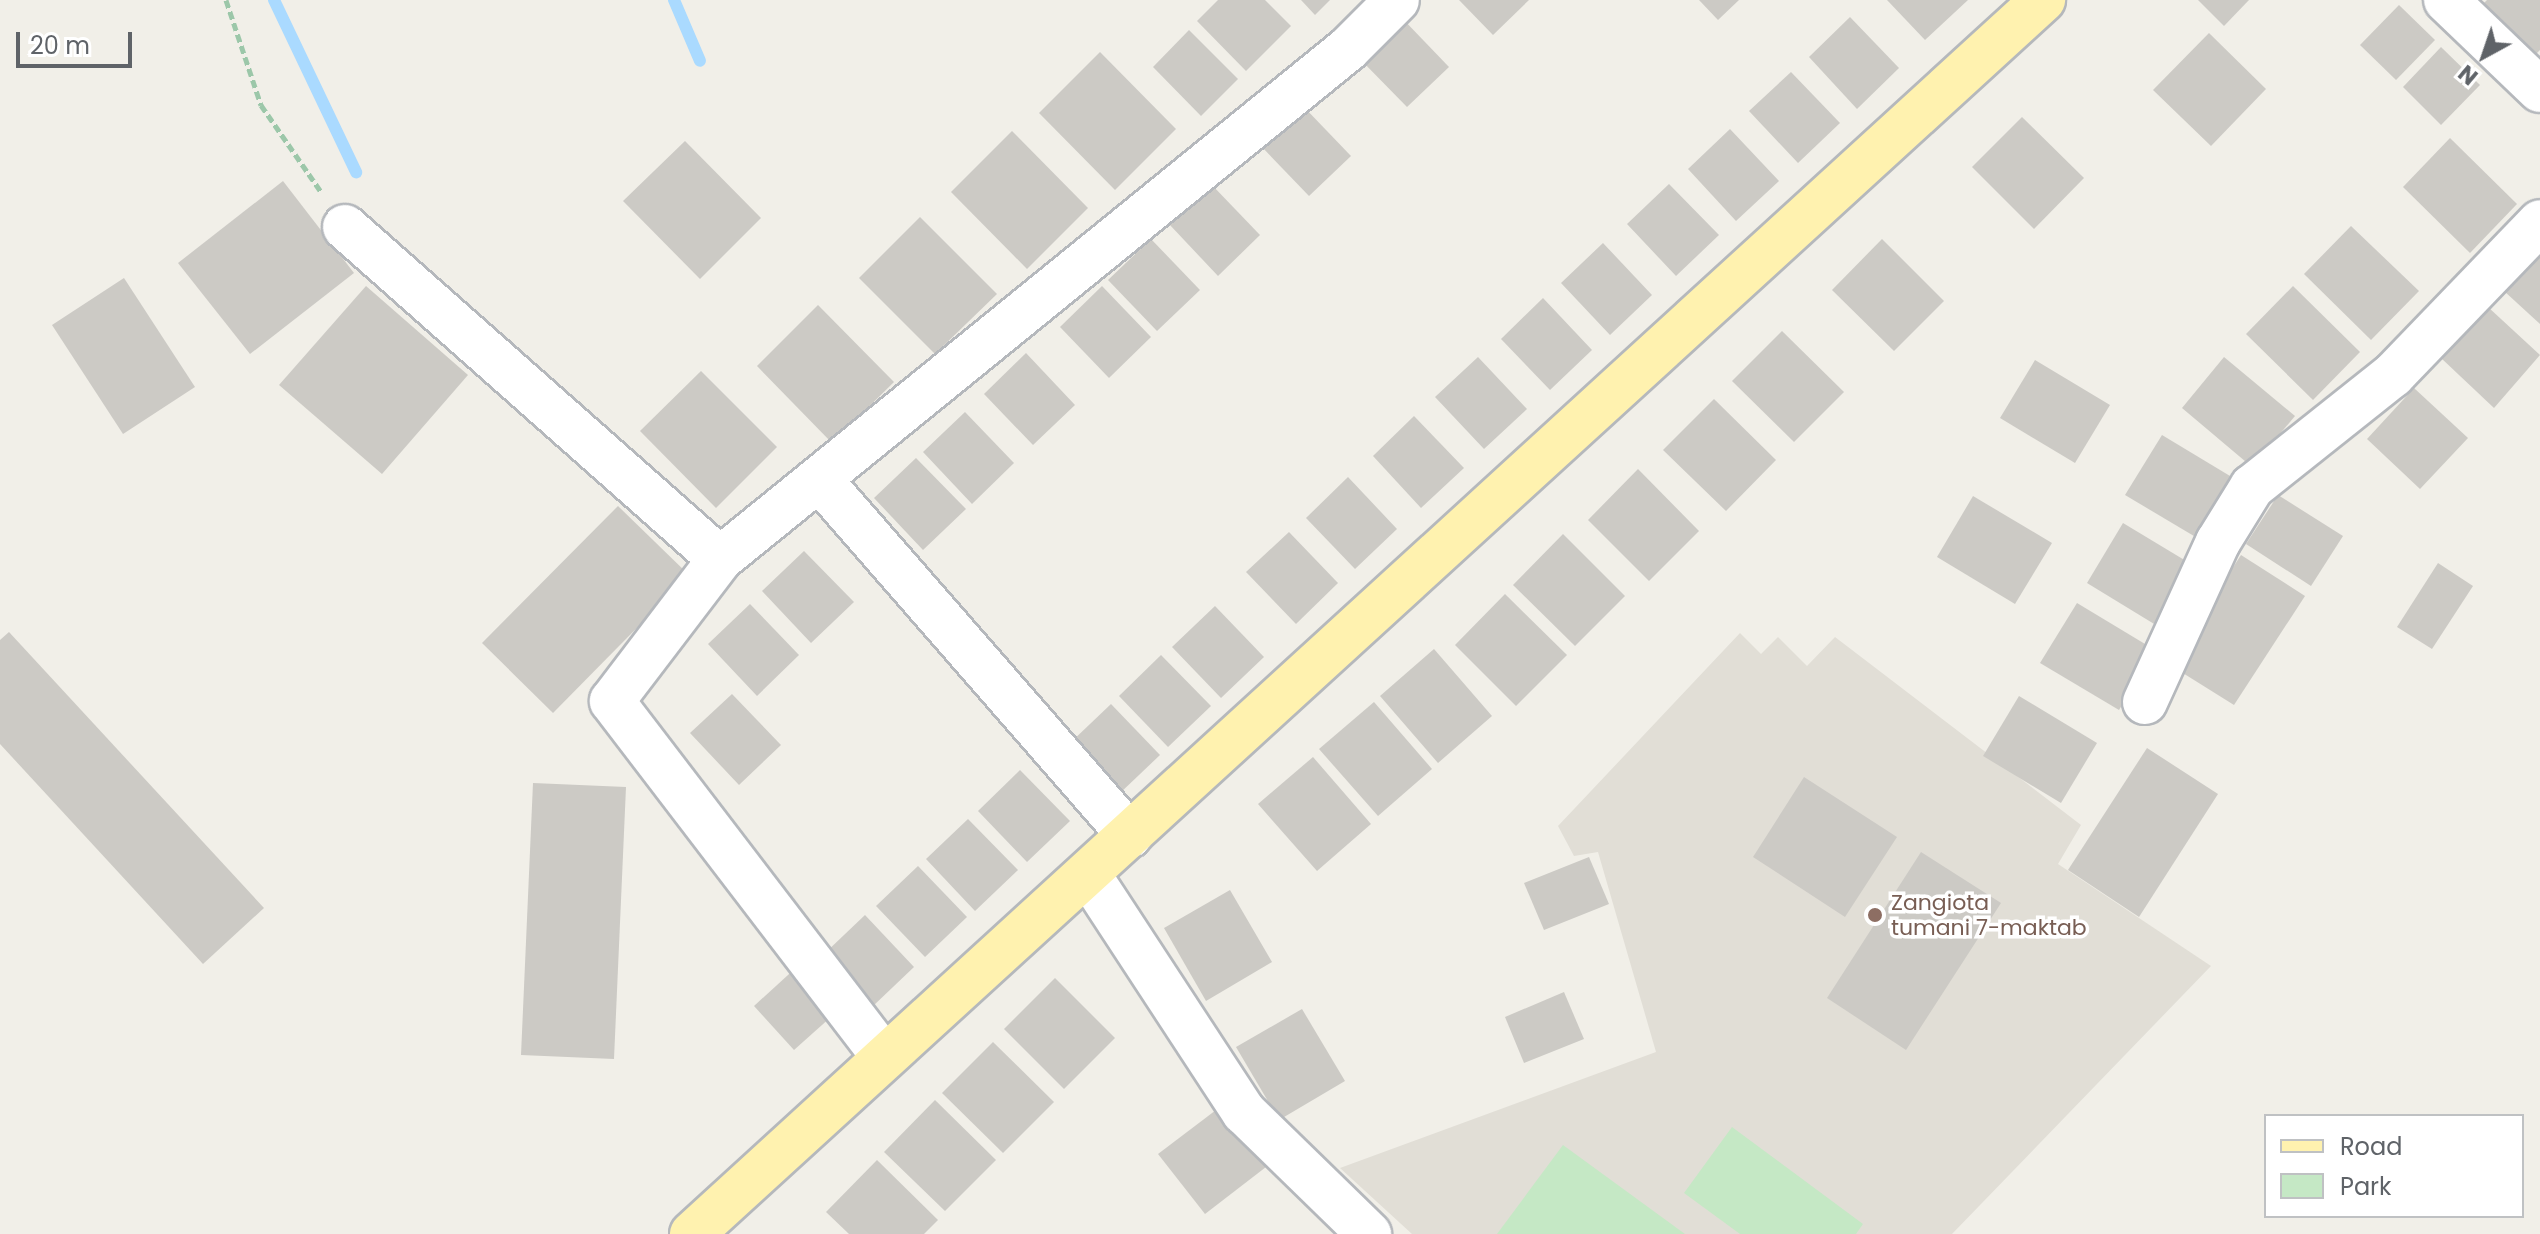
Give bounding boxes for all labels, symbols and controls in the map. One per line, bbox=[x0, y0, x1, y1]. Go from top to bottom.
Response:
scale bar bbox=[20, 16, 136, 66]
north arrow bbox=[2444, 16, 2524, 96]
text: 20 m bbox=[30, 29, 90, 62]
text: N bbox=[2452, 58, 2485, 92]
place label: Zangiota tumani 7-maktab bbox=[1891, 889, 2087, 940]
marker: Zangiota tumani 7-maktab bbox=[1866, 906, 1884, 924]
legend bbox=[2264, 1114, 2524, 1218]
text: Road bbox=[2340, 1130, 2402, 1163]
text: Park bbox=[2340, 1170, 2391, 1203]

